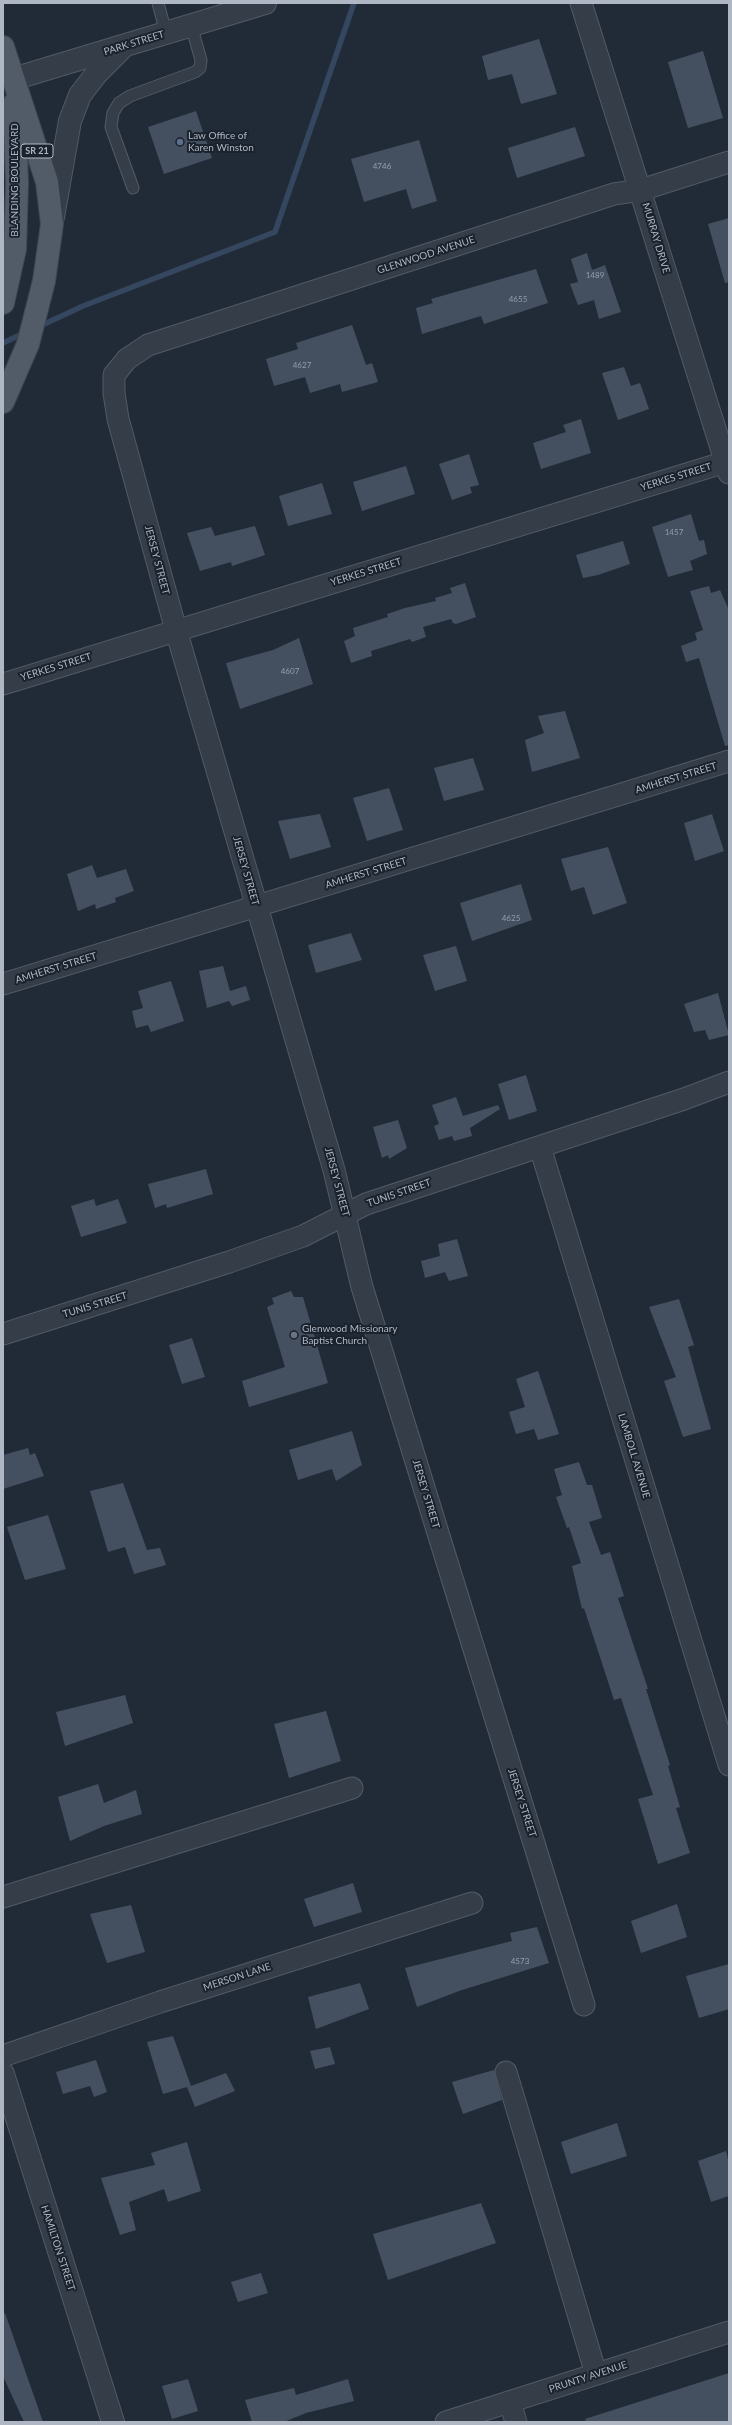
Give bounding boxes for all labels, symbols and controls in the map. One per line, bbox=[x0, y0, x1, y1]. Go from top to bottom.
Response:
street label: PARK STREET bbox=[102, 28, 166, 58]
street label: BLANDING BOULEVARD bbox=[9, 123, 21, 237]
place label: Law Office of Karen Winston bbox=[188, 130, 254, 154]
marker: Law Office of Karen Winston bbox=[175, 137, 185, 147]
road number: SR 21 bbox=[21, 144, 53, 158]
house number: 4746 bbox=[373, 161, 391, 171]
street label: MURRAY DRIVE bbox=[640, 201, 672, 275]
street label: GLENWOOD AVENUE bbox=[376, 234, 476, 276]
house number: 1489 bbox=[586, 270, 604, 280]
house number: 4655 bbox=[509, 294, 527, 304]
house number: 4627 bbox=[293, 360, 311, 370]
street label: YERKES STREET bbox=[639, 460, 713, 494]
street label: JERSEY STREET bbox=[142, 524, 172, 596]
house number: 1457 bbox=[665, 527, 683, 537]
street label: YERKES STREET bbox=[329, 555, 403, 589]
street label: YERKES STREET bbox=[19, 650, 93, 684]
house number: 4607 bbox=[281, 666, 299, 676]
street label: AMHERST STREET bbox=[634, 760, 718, 796]
street label: JERSEY STREET bbox=[230, 835, 262, 907]
street label: AMHERST STREET bbox=[324, 855, 408, 891]
house number: 4625 bbox=[502, 913, 520, 923]
street label: AMHERST STREET bbox=[14, 950, 98, 986]
street label: JERSEY STREET bbox=[322, 1146, 352, 1218]
street label: TUNIS STREET bbox=[365, 1176, 433, 1210]
street label: TUNIS STREET bbox=[61, 1290, 129, 1320]
place label: Glenwood Missionary Baptist Church bbox=[302, 1323, 397, 1346]
marker: Glenwood Missionary Baptist Church bbox=[289, 1330, 299, 1340]
street label: LAMBOLL AVENUE bbox=[615, 1412, 653, 1500]
street label: JERSEY STREET bbox=[410, 1458, 442, 1530]
street label: JERSEY STREET bbox=[505, 1767, 539, 1839]
house number: 4573 bbox=[511, 1956, 529, 1966]
street label: MERSON LANE bbox=[202, 1960, 272, 1994]
street label: HAMILTON STREET bbox=[38, 2204, 78, 2292]
street label: PRUNTY AVENUE bbox=[547, 2359, 629, 2395]

